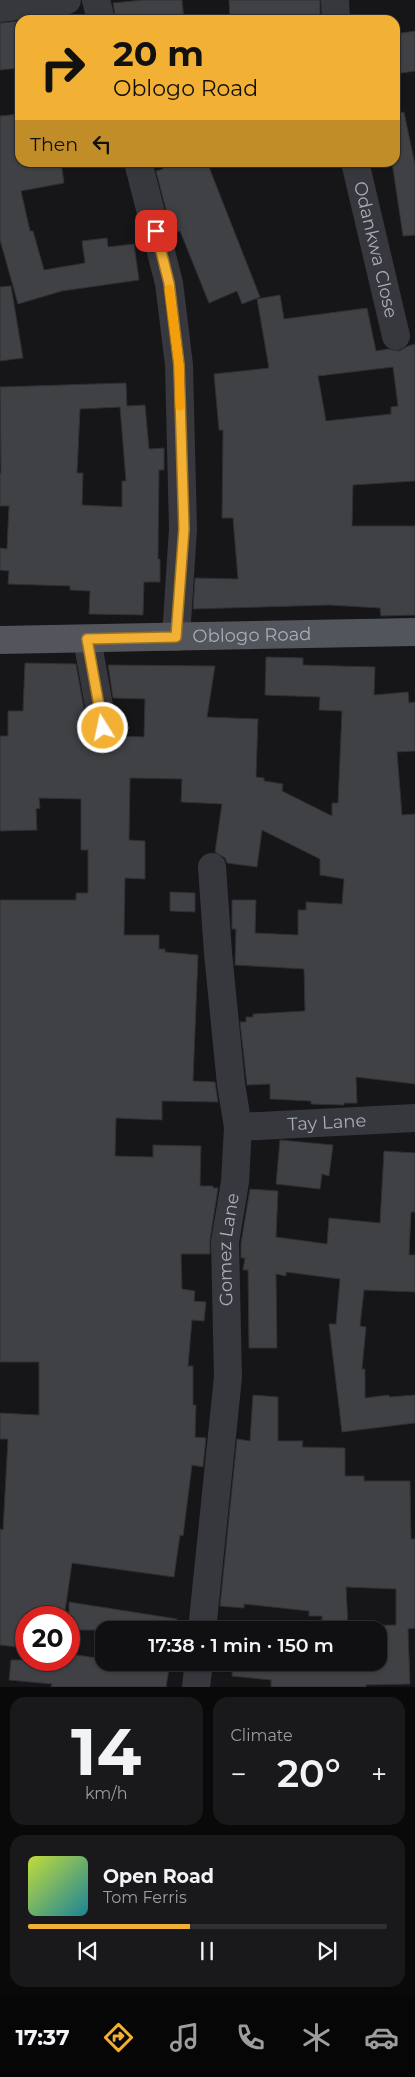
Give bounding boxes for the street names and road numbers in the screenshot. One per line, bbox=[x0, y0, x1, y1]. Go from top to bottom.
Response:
street label: Odankwa Close bbox=[349, 179, 402, 320]
street label: Oblogo Road bbox=[192, 623, 312, 647]
street label: Tay Lane bbox=[287, 1109, 367, 1135]
street label: Gomez Lane bbox=[214, 1191, 244, 1306]

